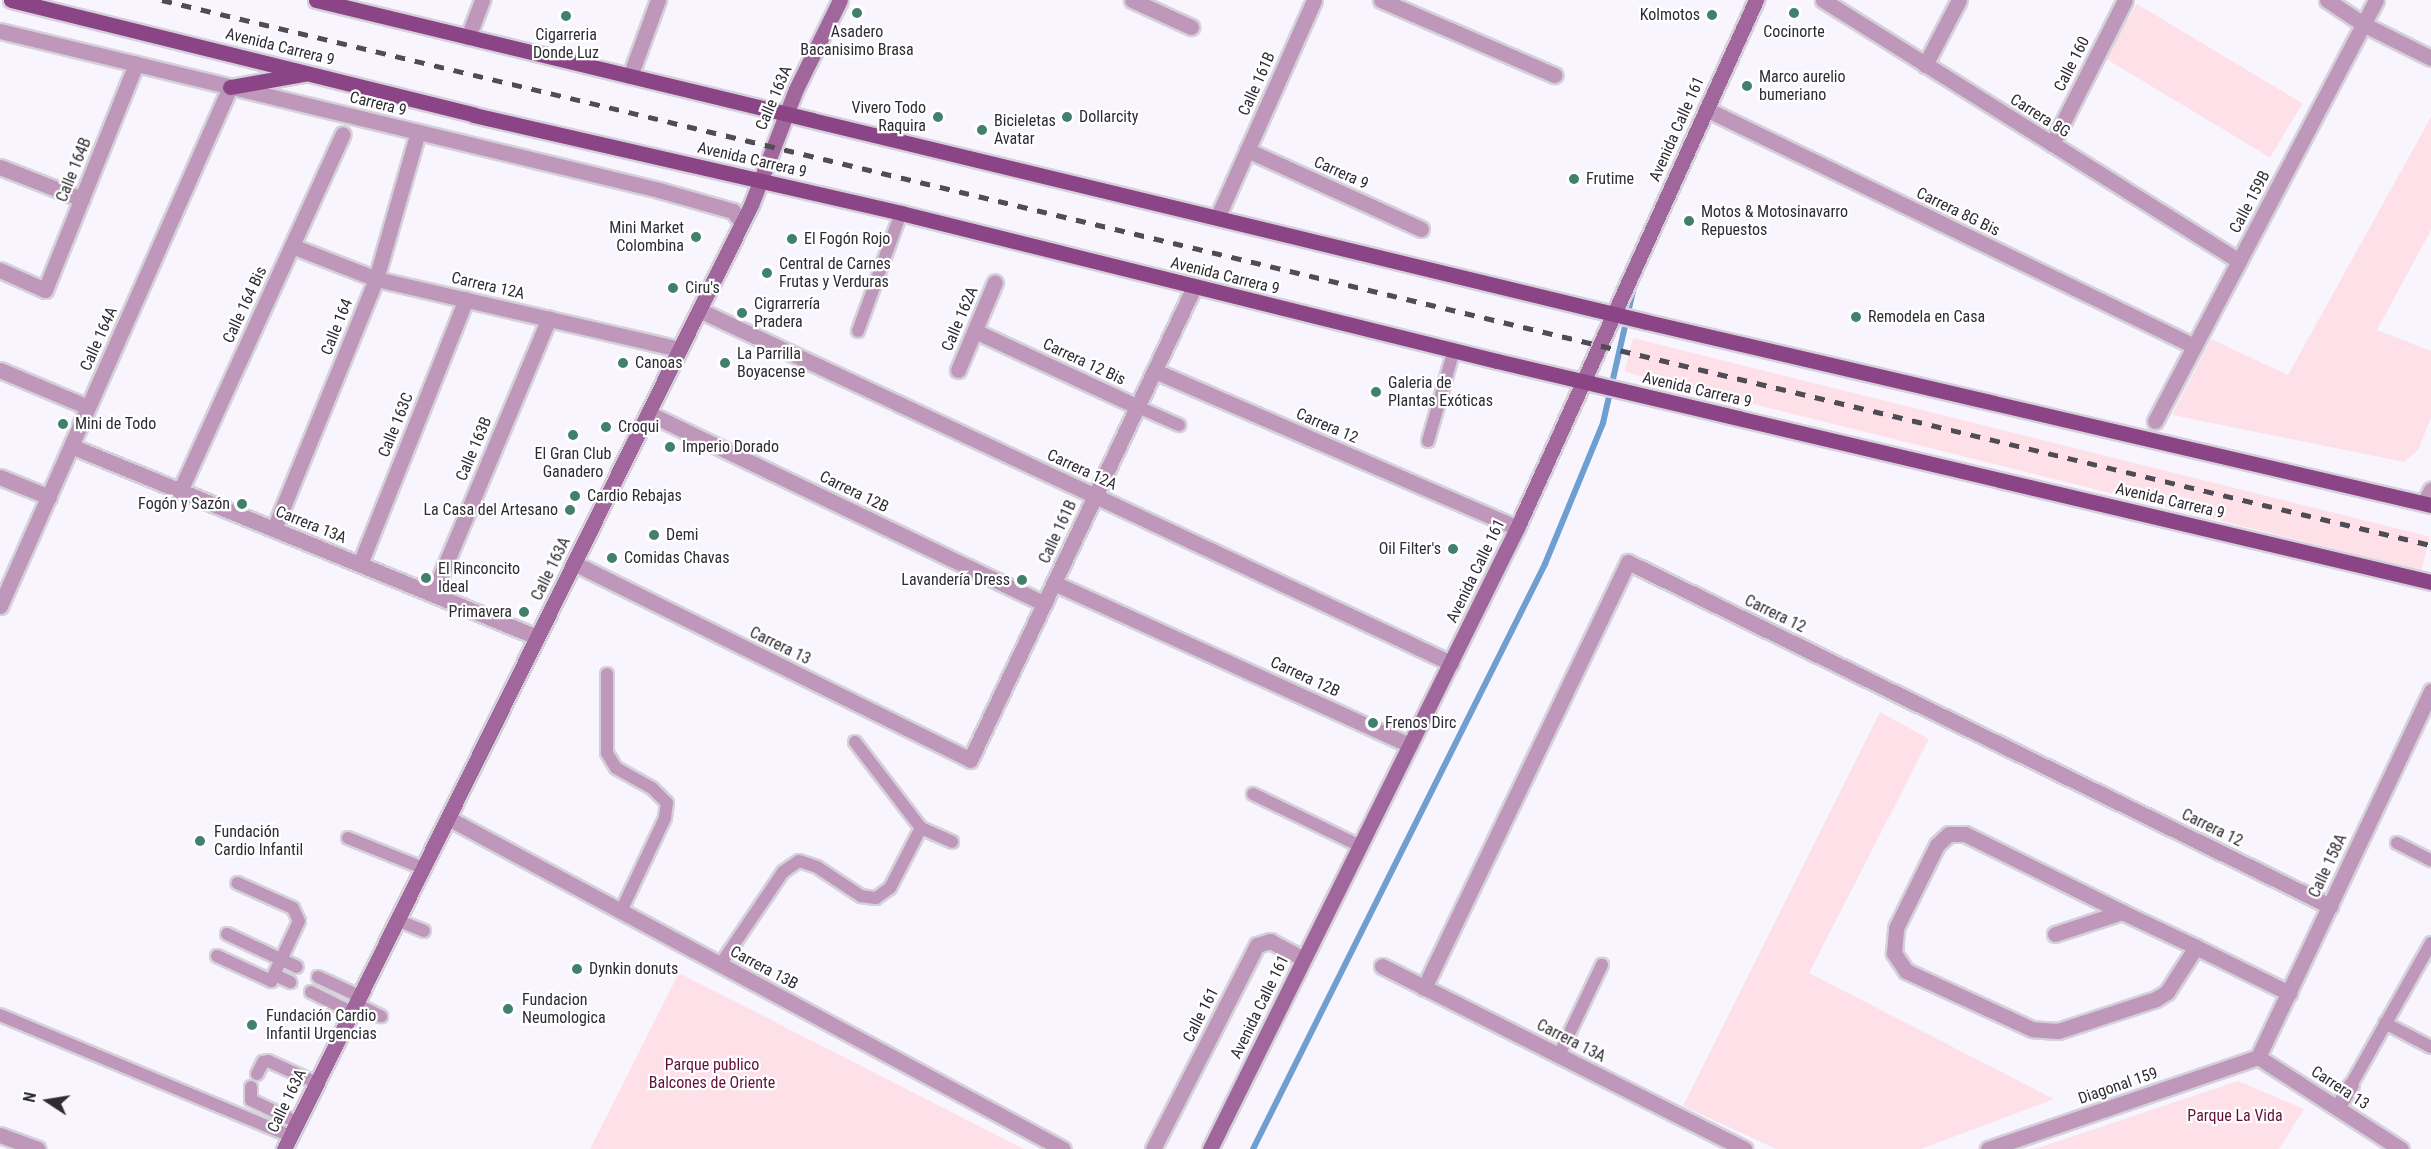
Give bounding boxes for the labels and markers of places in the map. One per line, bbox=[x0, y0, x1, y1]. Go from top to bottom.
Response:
place label: Kolmotos bbox=[1640, 5, 1700, 25]
marker: Asadero Bacanisimo Brasa bbox=[850, 6, 864, 20]
marker: Cocinorte bbox=[1787, 6, 1801, 20]
marker: Kolmotos bbox=[1705, 8, 1719, 22]
marker: Cigarreria Donde Luz bbox=[559, 9, 573, 23]
place label: Asadero Bacanisimo Brasa bbox=[800, 22, 914, 60]
place label: Cocinorte bbox=[1763, 22, 1825, 42]
place label: Cigarreria Donde Luz bbox=[533, 25, 599, 63]
place label: Marco aurelio bumeriano bbox=[1759, 67, 1846, 105]
marker: Marco aurelio bumeriano bbox=[1740, 79, 1754, 93]
place label: Vivero Todo Raquira bbox=[851, 98, 926, 136]
place label: Dollarcity bbox=[1079, 107, 1138, 127]
marker: Vivero Todo Raquira bbox=[931, 110, 945, 124]
marker: Dollarcity bbox=[1060, 110, 1074, 124]
place label: Bicieletas Avatar bbox=[994, 111, 1056, 149]
marker: Bicieletas Avatar bbox=[975, 123, 989, 137]
place label: Frutime bbox=[1586, 169, 1634, 189]
marker: Frutime bbox=[1567, 172, 1581, 186]
place label: Motos & Motosinavarro Repuestos bbox=[1701, 202, 1848, 240]
marker: Motos & Motosinavarro Repuestos bbox=[1682, 214, 1696, 228]
place label: Mini Market Colombina bbox=[609, 218, 684, 256]
place label: El Fogón Rojo bbox=[804, 229, 890, 249]
marker: Mini Market Colombina bbox=[689, 230, 703, 244]
marker: El Fogón Rojo bbox=[785, 232, 799, 246]
place label: Central de Carnes Frutas y Verduras bbox=[779, 254, 891, 292]
marker: Central de Carnes Frutas y Verduras bbox=[760, 266, 774, 280]
place label: Ciru's bbox=[685, 278, 720, 298]
marker: Ciru's bbox=[666, 281, 680, 295]
place label: Cigrarrería Pradera bbox=[754, 294, 820, 332]
marker: Cigrarrería Pradera bbox=[735, 306, 749, 320]
place label: Remodela en Casa bbox=[1868, 307, 1985, 327]
marker: Remodela en Casa bbox=[1849, 310, 1863, 324]
place label: La Parrilla Boyacense bbox=[737, 344, 805, 382]
place label: Canoas bbox=[635, 353, 682, 373]
marker: Canoas bbox=[616, 356, 630, 370]
marker: La Parrilla Boyacense bbox=[718, 356, 732, 370]
place label: Galeria de Plantas Exóticas bbox=[1388, 373, 1493, 411]
marker: Galeria de Plantas Exóticas bbox=[1369, 385, 1383, 399]
place label: Mini de Todo bbox=[75, 414, 157, 434]
marker: Mini de Todo bbox=[56, 417, 70, 431]
place label: Croqui bbox=[618, 417, 659, 437]
marker: Croqui bbox=[599, 420, 613, 434]
marker: El Gran Club Ganadero bbox=[566, 428, 580, 442]
place label: Imperio Dorado bbox=[682, 437, 779, 457]
marker: Imperio Dorado bbox=[663, 440, 677, 454]
place label: El Gran Club Ganadero bbox=[535, 444, 611, 482]
place label: Cardio Rebajas bbox=[587, 486, 682, 506]
marker: Cardio Rebajas bbox=[568, 489, 582, 503]
place label: Fogón y Sazón bbox=[138, 494, 230, 514]
marker: Fogón y Sazón bbox=[235, 497, 249, 511]
place label: La Casa del Artesano bbox=[423, 500, 558, 520]
marker: La Casa del Artesano bbox=[563, 503, 577, 517]
place label: Demi bbox=[666, 525, 698, 545]
marker: Demi bbox=[647, 528, 661, 542]
place label: Oil Filter's bbox=[1379, 539, 1441, 559]
marker: Oil Filter's bbox=[1446, 542, 1460, 556]
place label: Comidas Chavas bbox=[624, 548, 729, 568]
marker: Comidas Chavas bbox=[605, 551, 619, 565]
place label: El Rinconcito Ideal bbox=[438, 559, 520, 597]
place label: Lavandería Dress bbox=[901, 570, 1010, 590]
marker: El Rinconcito Ideal bbox=[419, 571, 433, 585]
marker: Lavandería Dress bbox=[1015, 573, 1029, 587]
place label: Primavera bbox=[449, 602, 512, 622]
marker: Primavera bbox=[517, 605, 531, 619]
place label: Frenos Dirc bbox=[1385, 713, 1456, 733]
marker: Frenos Dirc bbox=[1366, 716, 1380, 730]
place label: Fundación Cardio Infantil bbox=[214, 822, 303, 860]
marker: Fundación Cardio Infantil bbox=[191, 832, 209, 850]
place label: Dynkin donuts bbox=[589, 959, 678, 979]
marker: Dynkin donuts bbox=[570, 962, 584, 976]
place label: Fundacion Neumologica bbox=[522, 990, 606, 1028]
marker: Fundacion Neumologica bbox=[499, 1000, 517, 1018]
place label: Fundación Cardio Infantil Urgencias bbox=[266, 1006, 377, 1044]
marker: Fundación Cardio Infantil Urgencias bbox=[243, 1016, 261, 1034]

